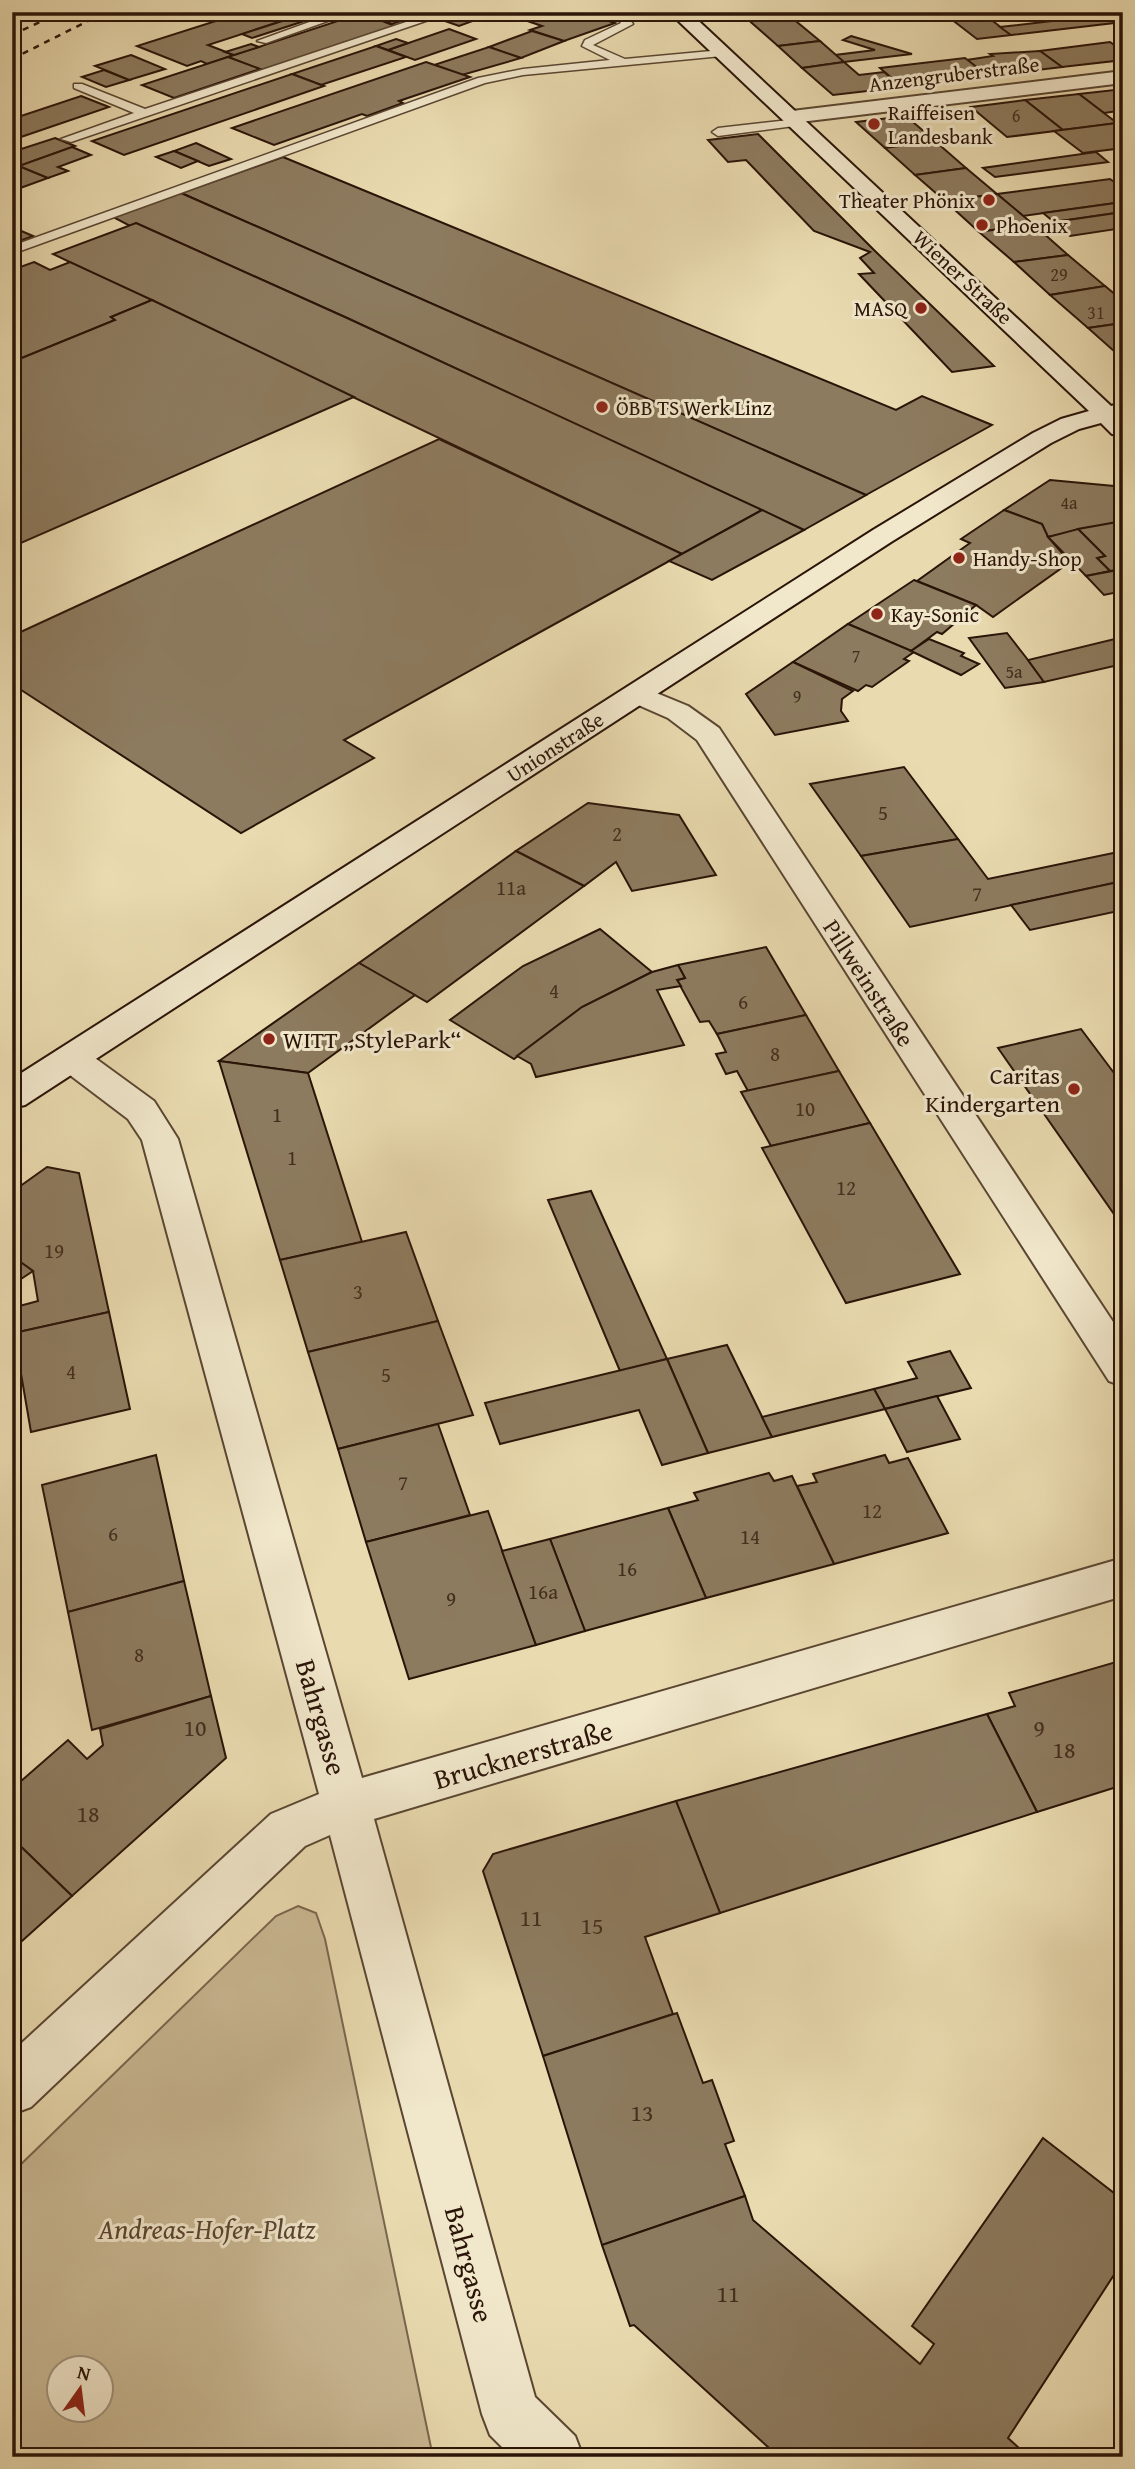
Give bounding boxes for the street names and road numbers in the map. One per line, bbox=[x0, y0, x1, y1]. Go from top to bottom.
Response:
street label: Anzengruberstraße bbox=[867, 48, 1041, 100]
street label: Wiener Straße bbox=[906, 222, 1020, 332]
street label: Unionstraße bbox=[500, 704, 610, 790]
street label: Pillweinstraße bbox=[815, 912, 923, 1054]
street label: Bahrgasse bbox=[286, 1654, 358, 1780]
street label: Brucknerstraße bbox=[429, 1709, 617, 1799]
street label: Bahrgasse bbox=[435, 2201, 505, 2327]

